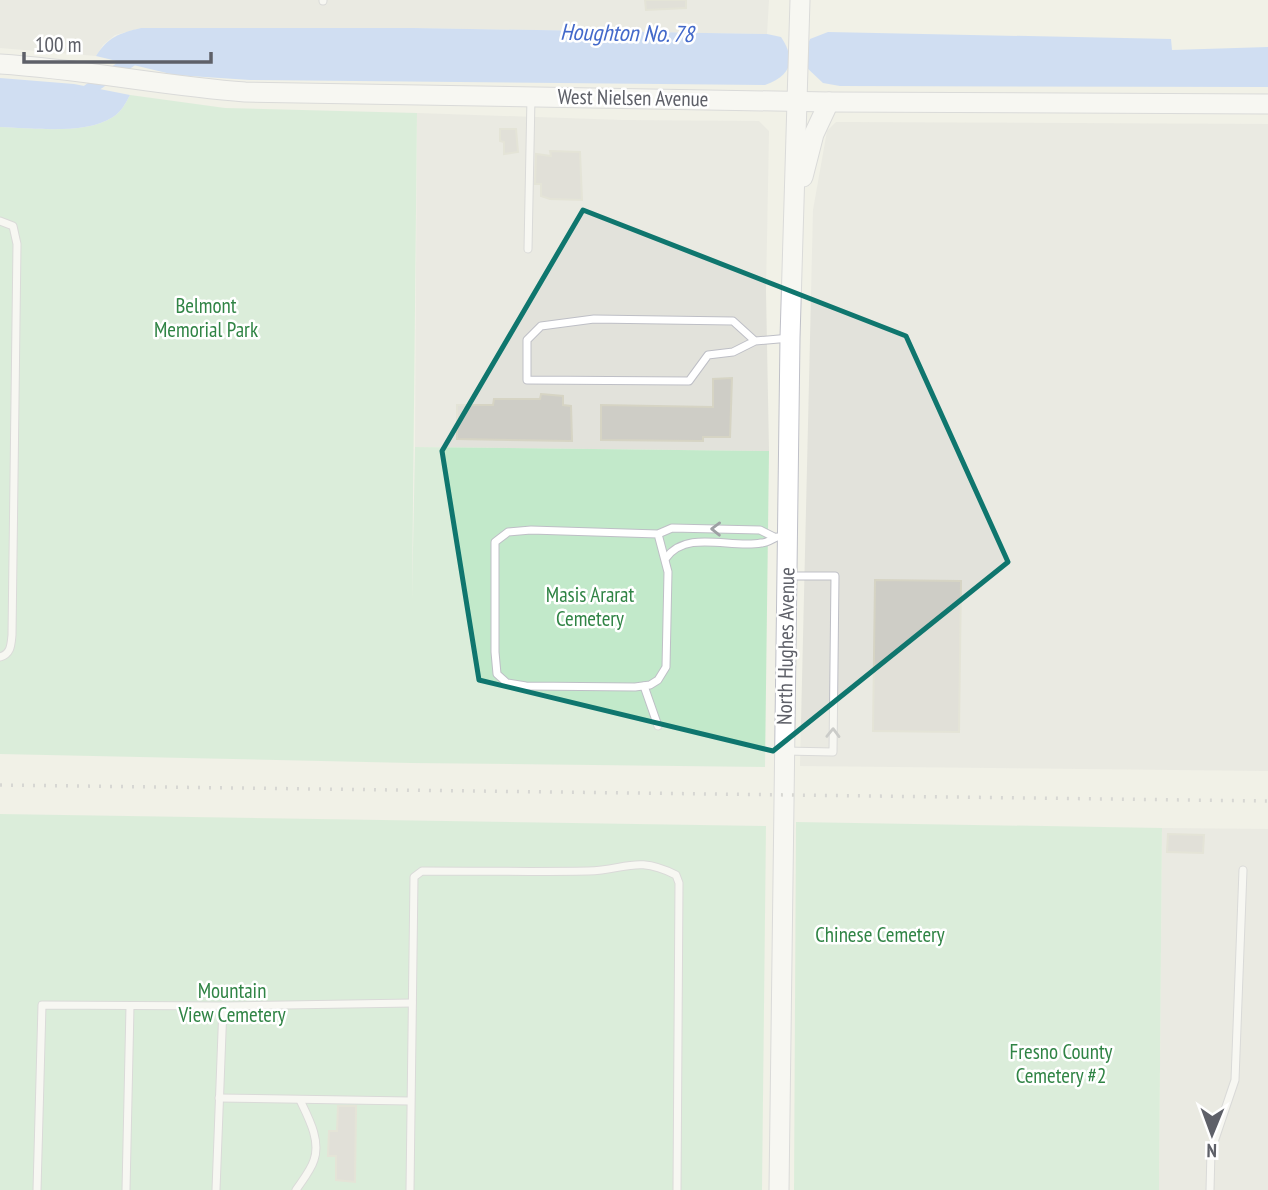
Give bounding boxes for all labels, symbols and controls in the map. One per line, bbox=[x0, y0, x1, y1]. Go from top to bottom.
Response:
water label: Houghton No. 78 bbox=[560, 17, 697, 48]
scale bar bbox=[24, 21, 212, 65]
text: 100 m bbox=[35, 31, 81, 58]
street label: West Nielsen Avenue bbox=[557, 83, 709, 112]
park label: Belmont Memorial Park bbox=[154, 292, 258, 343]
one-way arrow bbox=[711, 521, 722, 536]
street label: North Hughes Avenue bbox=[771, 567, 800, 725]
park label: Masis Ararat Cemetery bbox=[546, 581, 634, 632]
one-way arrow bbox=[826, 727, 841, 738]
park label: Chinese Cemetery bbox=[815, 921, 945, 948]
park label: Mountain View Cemetery bbox=[177, 977, 286, 1028]
park label: Fresno County Cemetery #2 bbox=[1010, 1038, 1113, 1089]
north arrow bbox=[1177, 1099, 1247, 1169]
text: N bbox=[1206, 1139, 1217, 1163]

